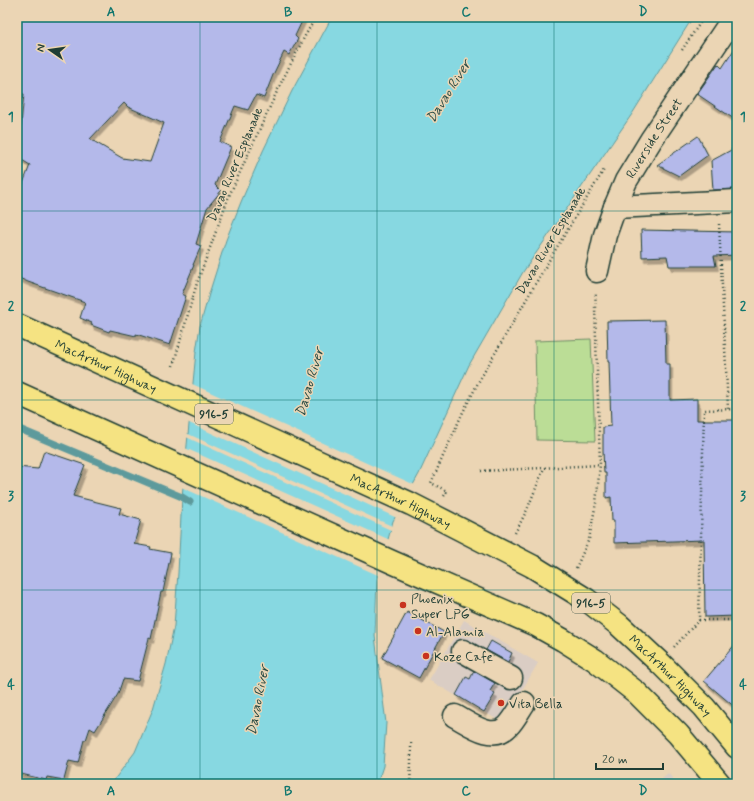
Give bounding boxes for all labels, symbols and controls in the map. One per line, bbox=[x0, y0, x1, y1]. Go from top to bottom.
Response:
text: A bbox=[107, 4, 115, 21]
text: B bbox=[284, 4, 293, 21]
text: C bbox=[461, 4, 471, 21]
text: D bbox=[639, 4, 648, 21]
north arrow bbox=[30, 30, 70, 70]
text: N bbox=[34, 43, 49, 53]
water label: Davao River bbox=[422, 55, 477, 126]
street label: Riverside Street bbox=[623, 95, 687, 182]
street label: Davao River Esplanade bbox=[204, 105, 267, 224]
text: 1 bbox=[8, 109, 14, 126]
text: 1 bbox=[740, 109, 746, 126]
street label: Davao River Esplanade bbox=[512, 184, 590, 298]
text: 2 bbox=[8, 298, 15, 315]
text: 2 bbox=[740, 298, 747, 315]
street label: MacArthur Highway bbox=[52, 336, 159, 397]
water label: Davao River bbox=[292, 343, 329, 419]
road number: 916-5 bbox=[195, 404, 233, 424]
street label: MacArthur Highway bbox=[347, 470, 454, 533]
text: 3 bbox=[8, 488, 14, 505]
text: 3 bbox=[740, 488, 746, 505]
place label: Phoenix Super LPG bbox=[411, 591, 470, 623]
road number: 916-5 bbox=[572, 593, 610, 613]
marker: Phoenix Super LPG bbox=[398, 600, 408, 610]
place label: Al-Alamia bbox=[426, 624, 485, 641]
marker: Al-Alamia bbox=[413, 626, 423, 636]
street label: MacArthur Highway bbox=[625, 631, 715, 720]
place label: Koze Cafe bbox=[434, 649, 493, 666]
marker: Koze Cafe bbox=[421, 651, 431, 661]
water label: Davao River bbox=[242, 661, 274, 737]
text: 4 bbox=[7, 677, 15, 694]
text: 4 bbox=[739, 677, 747, 694]
place label: Vita Bella bbox=[509, 696, 563, 713]
marker: Vita Bella bbox=[496, 698, 506, 708]
scale bar bbox=[596, 745, 663, 771]
text: 20 m bbox=[602, 752, 628, 768]
text: A bbox=[107, 783, 115, 800]
text: B bbox=[284, 783, 293, 800]
text: C bbox=[461, 783, 471, 800]
text: D bbox=[639, 783, 648, 800]

